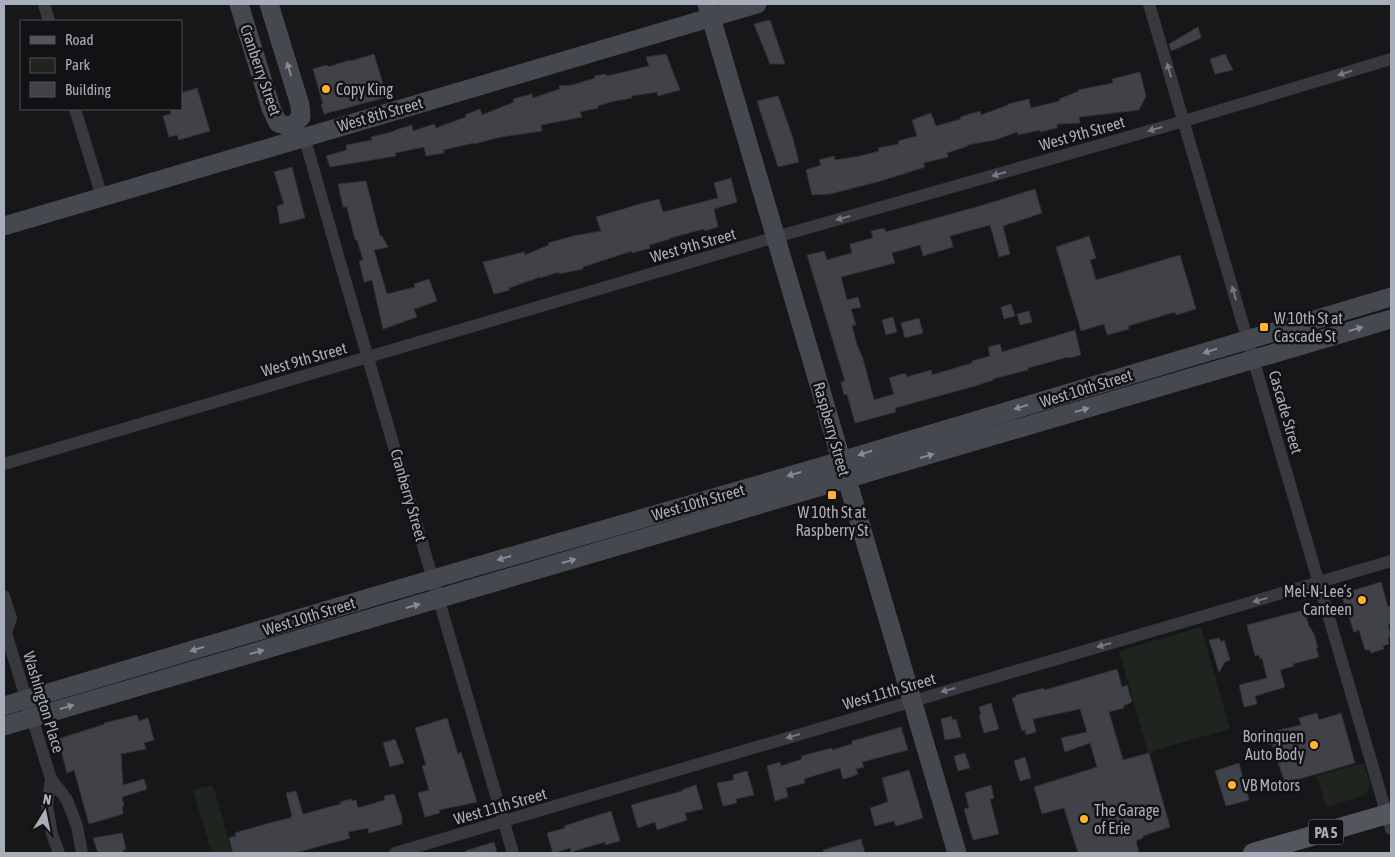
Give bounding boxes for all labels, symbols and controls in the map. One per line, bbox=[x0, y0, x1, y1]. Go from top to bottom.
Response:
legend bbox=[20, 20, 182, 110]
street label: Cranberry Street bbox=[236, 22, 285, 119]
text: Road bbox=[65, 31, 94, 48]
text: Park bbox=[65, 56, 90, 73]
one-way arrow bbox=[284, 62, 292, 77]
one-way arrow bbox=[1164, 62, 1172, 77]
one-way arrow bbox=[1337, 69, 1352, 77]
place label: Copy King bbox=[336, 80, 393, 99]
text: Building bbox=[65, 81, 111, 98]
marker: Copy King bbox=[320, 83, 332, 95]
street label: West 8th Street bbox=[335, 93, 425, 135]
street label: West 9th Street bbox=[1037, 112, 1127, 154]
one-way arrow bbox=[1148, 126, 1163, 134]
one-way arrow bbox=[991, 170, 1006, 178]
one-way arrow bbox=[835, 215, 850, 223]
street label: West 9th Street bbox=[648, 224, 738, 266]
one-way arrow bbox=[1229, 285, 1237, 300]
place label: W 10th St at Cascade St bbox=[1274, 309, 1343, 345]
marker: W 10th St at Cascade St bbox=[1258, 321, 1270, 333]
one-way arrow bbox=[1348, 325, 1363, 333]
street label: West 9th Street bbox=[259, 338, 349, 380]
one-way arrow bbox=[1203, 347, 1218, 355]
street label: West 10th Street bbox=[1038, 365, 1135, 411]
street label: Cascade Street bbox=[1266, 368, 1307, 456]
street label: Raspberry Street bbox=[809, 380, 854, 479]
one-way arrow bbox=[1013, 404, 1028, 412]
one-way arrow bbox=[1075, 405, 1090, 413]
street label: Cranberry Street bbox=[386, 447, 431, 544]
one-way arrow bbox=[858, 450, 873, 458]
one-way arrow bbox=[919, 451, 934, 459]
one-way arrow bbox=[787, 471, 802, 479]
street label: West 10th Street bbox=[650, 480, 747, 524]
marker: W 10th St at Raspberry St bbox=[826, 489, 838, 501]
place label: W 10th St at Raspberry St bbox=[795, 503, 869, 540]
one-way arrow bbox=[496, 555, 511, 563]
one-way arrow bbox=[562, 556, 577, 564]
place label: Mel-N-Lee´s Canteen bbox=[1284, 582, 1352, 618]
street label: West 10th Street bbox=[261, 593, 358, 639]
marker: Mel-N-Lee´s Canteen bbox=[1356, 594, 1368, 606]
one-way arrow bbox=[1253, 596, 1268, 604]
one-way arrow bbox=[406, 602, 421, 610]
one-way arrow bbox=[1097, 641, 1112, 649]
one-way arrow bbox=[189, 645, 204, 653]
one-way arrow bbox=[249, 647, 264, 655]
street label: Washington Place bbox=[19, 649, 68, 755]
street label: West 11th Street bbox=[841, 669, 938, 713]
one-way arrow bbox=[941, 687, 956, 695]
one-way arrow bbox=[60, 702, 75, 710]
place label: Borinquen Auto Body bbox=[1242, 727, 1304, 764]
one-way arrow bbox=[785, 733, 800, 741]
marker: Borinquen Auto Body bbox=[1308, 739, 1320, 751]
place label: VB Motors bbox=[1242, 776, 1301, 794]
marker: VB Motors bbox=[1226, 779, 1238, 791]
street label: West 11th Street bbox=[452, 784, 549, 828]
north arrow bbox=[20, 787, 70, 837]
text: N bbox=[42, 791, 53, 808]
place label: The Garage of Erie bbox=[1094, 801, 1160, 837]
marker: The Garage of Erie bbox=[1078, 813, 1090, 825]
road number: PA 5 bbox=[1308, 820, 1344, 844]

